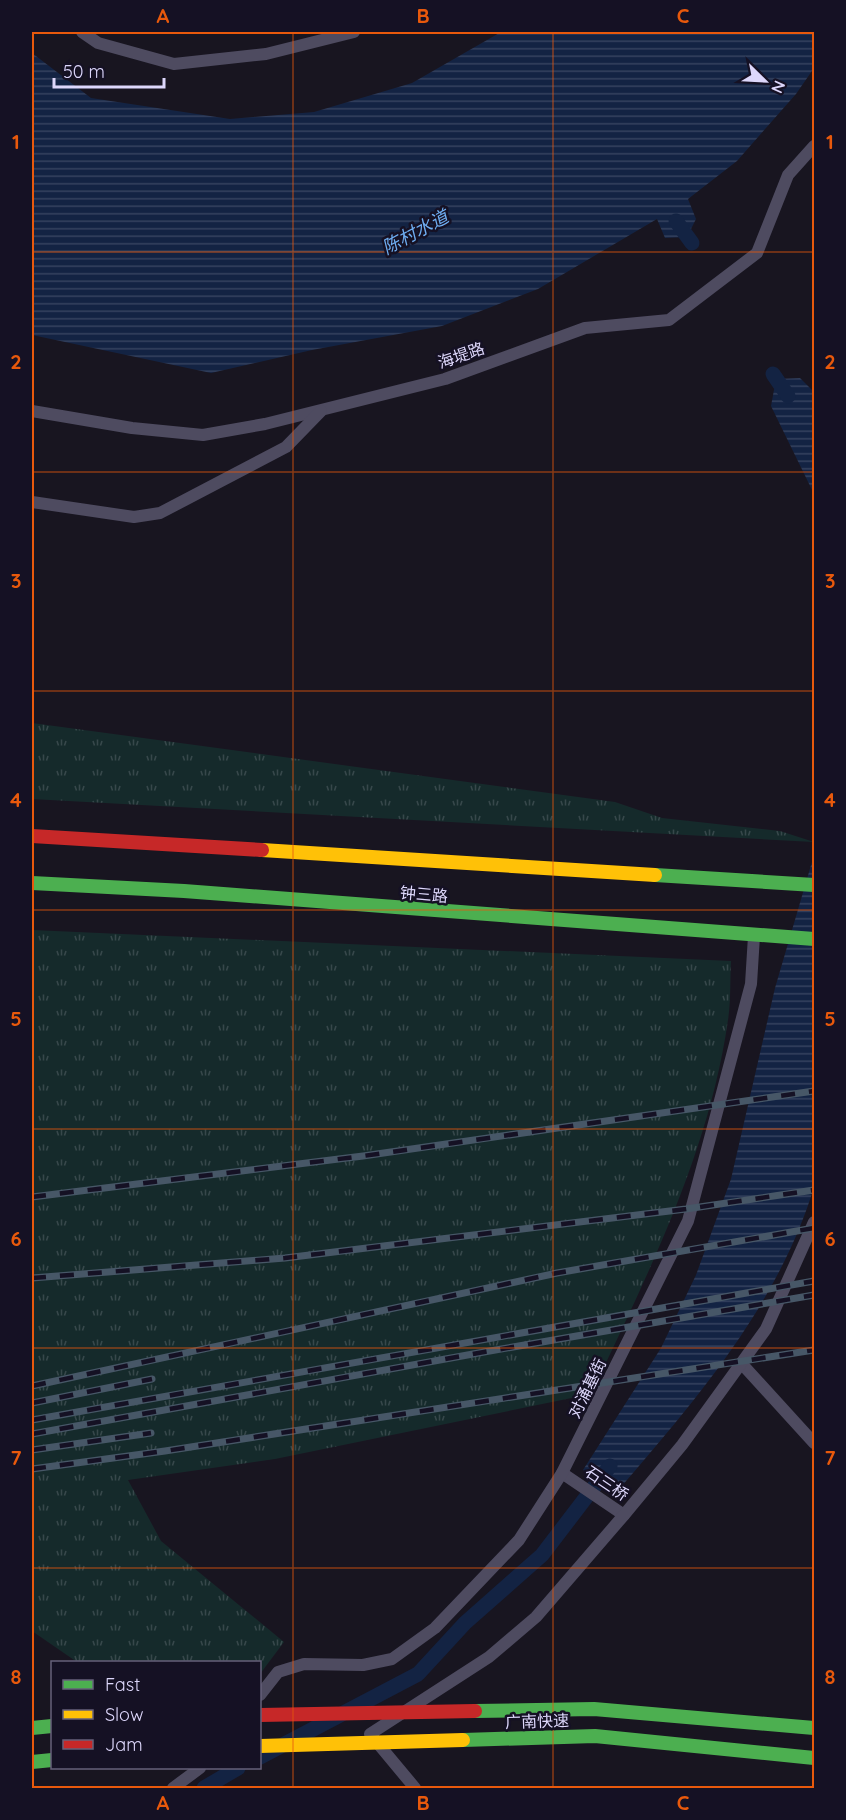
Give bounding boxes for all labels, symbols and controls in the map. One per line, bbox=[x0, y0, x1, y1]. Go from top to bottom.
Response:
text: A bbox=[157, 3, 170, 28]
text: B bbox=[416, 3, 430, 28]
text: C bbox=[677, 3, 690, 28]
scale bar bbox=[54, 51, 164, 89]
north arrow bbox=[735, 51, 795, 111]
text: 50 m bbox=[63, 60, 105, 83]
text: N bbox=[767, 78, 790, 97]
text: 1 bbox=[12, 129, 20, 154]
text: 1 bbox=[826, 129, 834, 154]
water label: 陈村水道 bbox=[378, 204, 455, 259]
street label: 海堤路 bbox=[435, 338, 487, 372]
text: 2 bbox=[10, 349, 22, 374]
text: 2 bbox=[824, 349, 836, 374]
text: 3 bbox=[11, 568, 21, 593]
text: 3 bbox=[825, 568, 835, 593]
text: 4 bbox=[10, 787, 22, 812]
text: 4 bbox=[824, 787, 836, 812]
street label: 钟三路 bbox=[399, 882, 449, 906]
text: 5 bbox=[10, 1006, 22, 1031]
text: 5 bbox=[824, 1006, 836, 1031]
text: 6 bbox=[10, 1226, 22, 1251]
text: 6 bbox=[824, 1226, 836, 1251]
street label: 对涌基街 bbox=[564, 1355, 610, 1421]
text: 7 bbox=[11, 1445, 22, 1470]
text: 7 bbox=[825, 1445, 836, 1470]
street label: 石三桥 bbox=[582, 1461, 632, 1505]
legend bbox=[51, 1661, 261, 1769]
text: 8 bbox=[11, 1664, 22, 1689]
text: 8 bbox=[825, 1664, 836, 1689]
text: Fast bbox=[105, 1673, 140, 1696]
text: Slow bbox=[105, 1703, 143, 1726]
street label: 广南快速 bbox=[505, 1710, 569, 1732]
text: Jam bbox=[105, 1733, 143, 1756]
text: A bbox=[157, 1790, 170, 1815]
text: B bbox=[416, 1790, 430, 1815]
text: C bbox=[677, 1790, 690, 1815]

